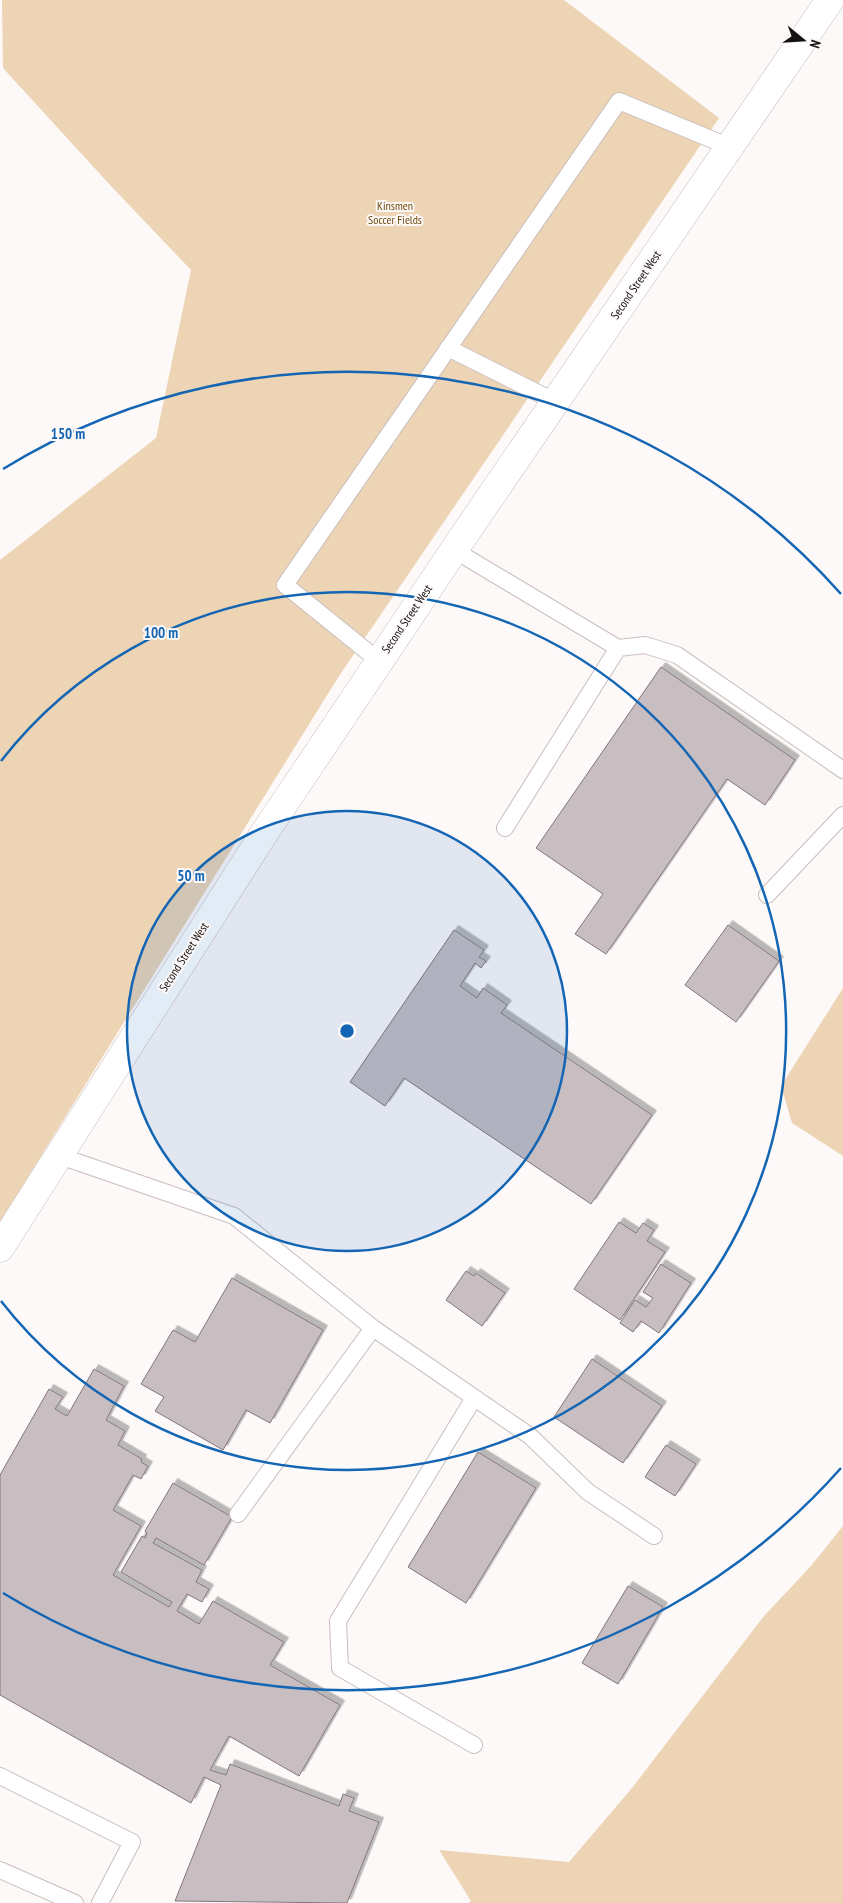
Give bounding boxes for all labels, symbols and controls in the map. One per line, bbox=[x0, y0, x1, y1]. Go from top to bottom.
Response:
north arrow bbox=[778, 15, 828, 65]
text: N bbox=[806, 38, 825, 50]
park label: Kinsmen Soccer Fields bbox=[368, 198, 422, 227]
street label: Second Street West bbox=[607, 247, 664, 322]
text: 150 m bbox=[51, 424, 85, 443]
street label: Second Street West bbox=[378, 581, 435, 656]
text: 100 m bbox=[144, 623, 178, 642]
text: 50 m bbox=[177, 866, 205, 885]
street label: Second Street West bbox=[156, 919, 212, 994]
centre of rings bbox=[338, 1022, 356, 1040]

